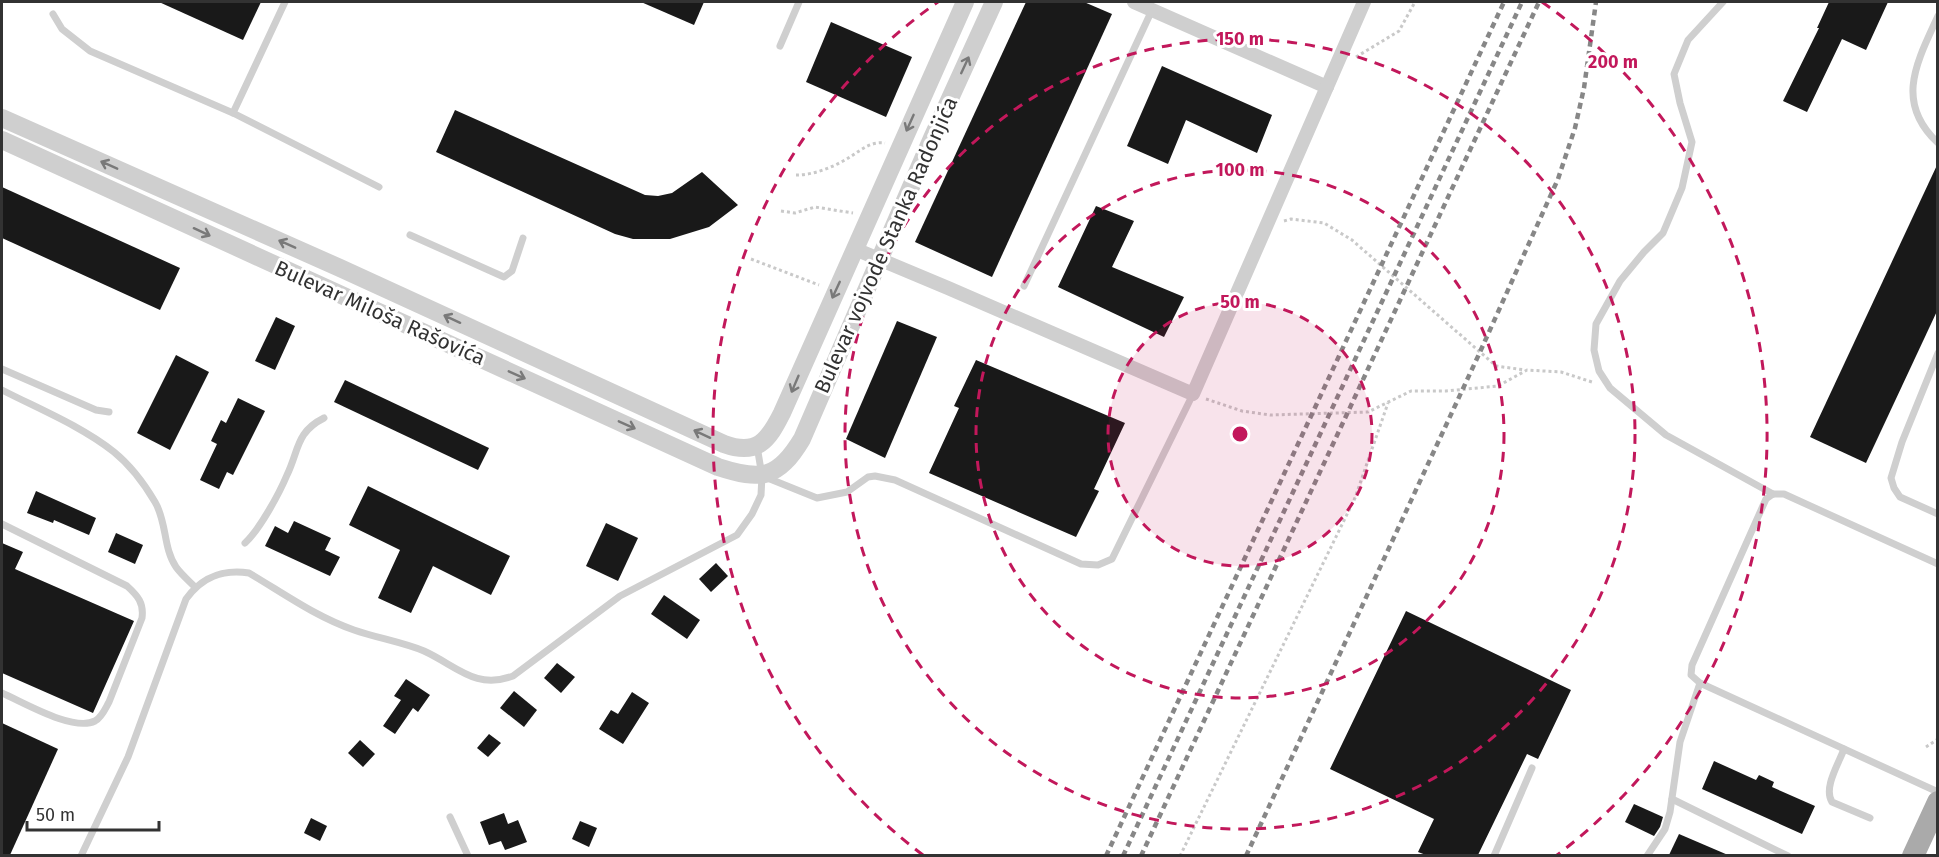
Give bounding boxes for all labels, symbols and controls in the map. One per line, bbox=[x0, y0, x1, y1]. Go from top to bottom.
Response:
text: 150 m bbox=[1216, 28, 1264, 50]
text: 200 m bbox=[1588, 51, 1638, 73]
one-way arrow bbox=[960, 57, 972, 75]
street label: Bulevar vojvode Stanka Radonjića bbox=[809, 93, 963, 397]
one-way arrow bbox=[904, 114, 916, 132]
one-way arrow bbox=[100, 159, 118, 171]
text: 100 m bbox=[1216, 159, 1264, 181]
one-way arrow bbox=[193, 227, 211, 238]
one-way arrow bbox=[278, 238, 297, 249]
street label: Bulevar Miloša Rašovića bbox=[271, 255, 489, 371]
one-way arrow bbox=[830, 280, 842, 298]
text: 50 m bbox=[1220, 291, 1260, 313]
one-way arrow bbox=[444, 313, 462, 325]
one-way arrow bbox=[507, 370, 525, 382]
one-way arrow bbox=[789, 374, 800, 392]
one-way arrow bbox=[617, 420, 635, 431]
centre of rings bbox=[1230, 424, 1250, 444]
one-way arrow bbox=[694, 427, 712, 439]
scale bar bbox=[27, 794, 159, 832]
text: 50 m bbox=[36, 804, 75, 826]

